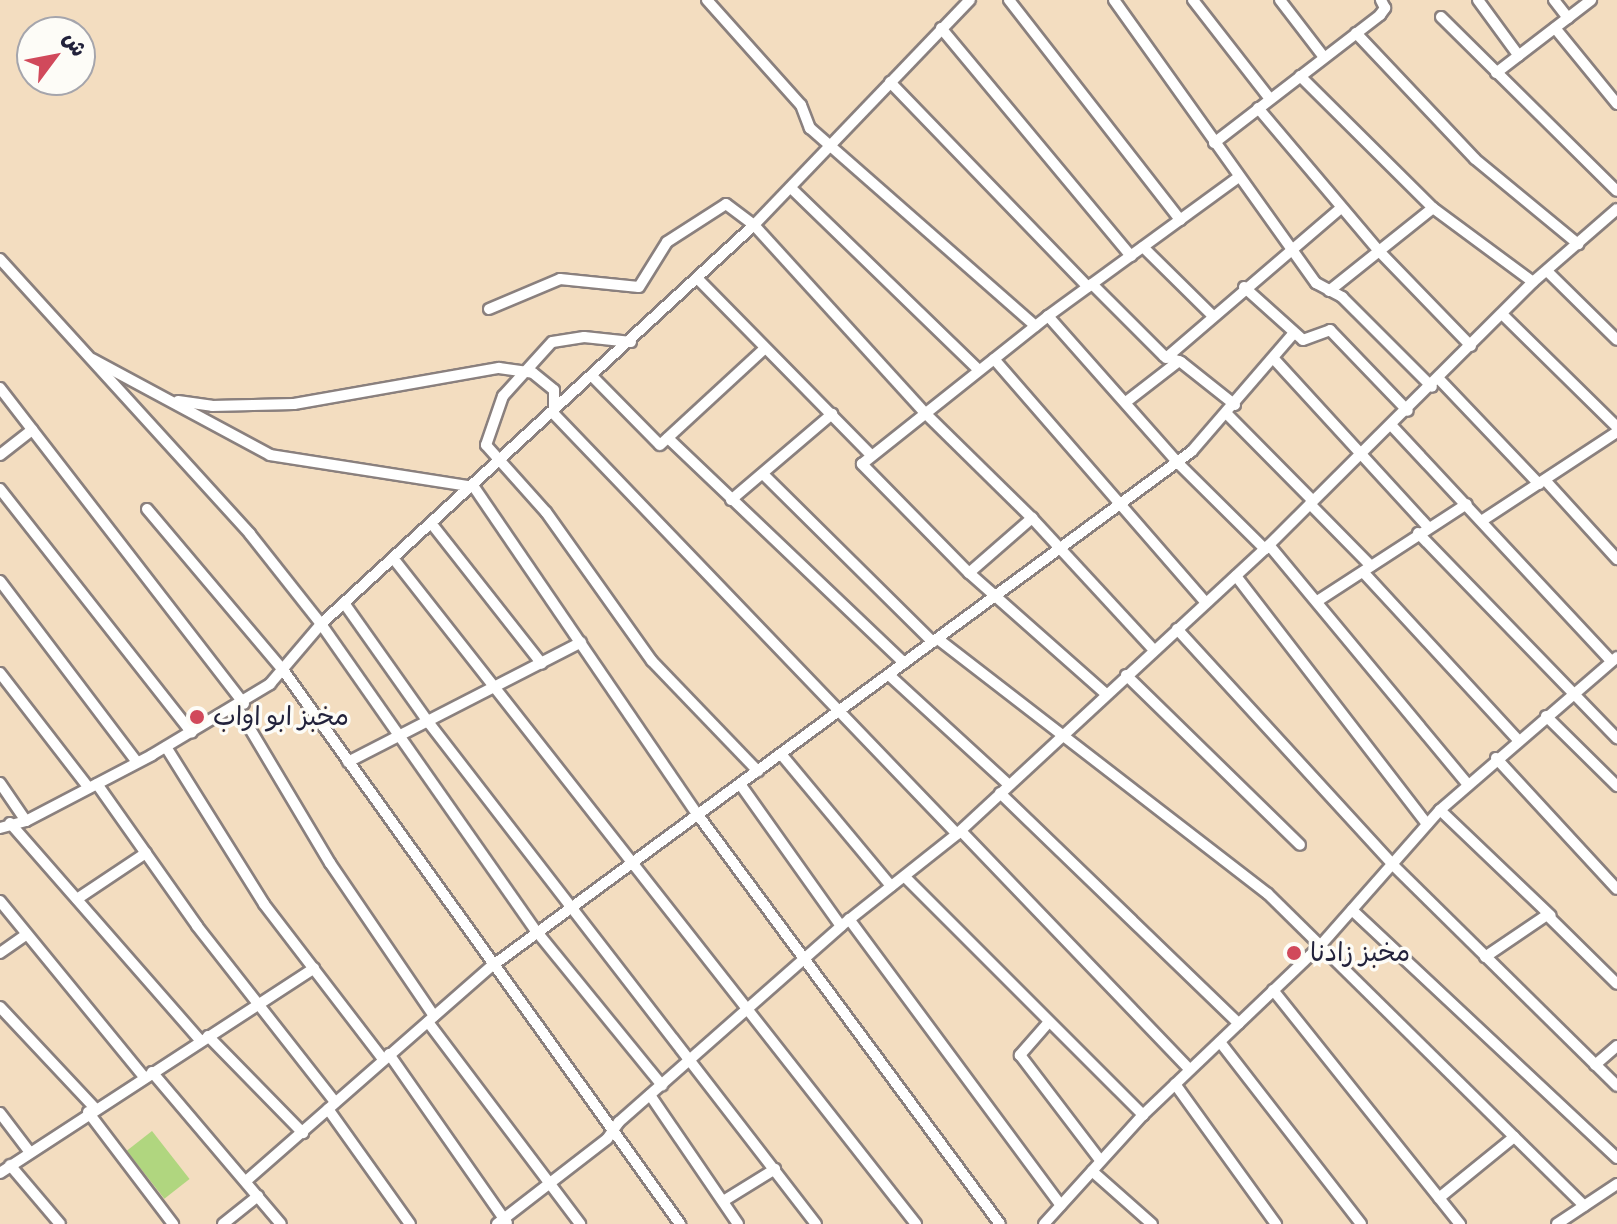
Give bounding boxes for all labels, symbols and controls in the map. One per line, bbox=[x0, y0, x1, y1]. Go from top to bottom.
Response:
north arrow bbox=[16, 16, 96, 96]
text: ش bbox=[57, 27, 93, 61]
place label: مخبز ابو اواب bbox=[213, 701, 349, 733]
marker: مخبز ابو اواب bbox=[188, 708, 206, 726]
place label: مخبز زادنا bbox=[1310, 937, 1410, 969]
marker: مخبز زادنا bbox=[1285, 944, 1303, 962]

